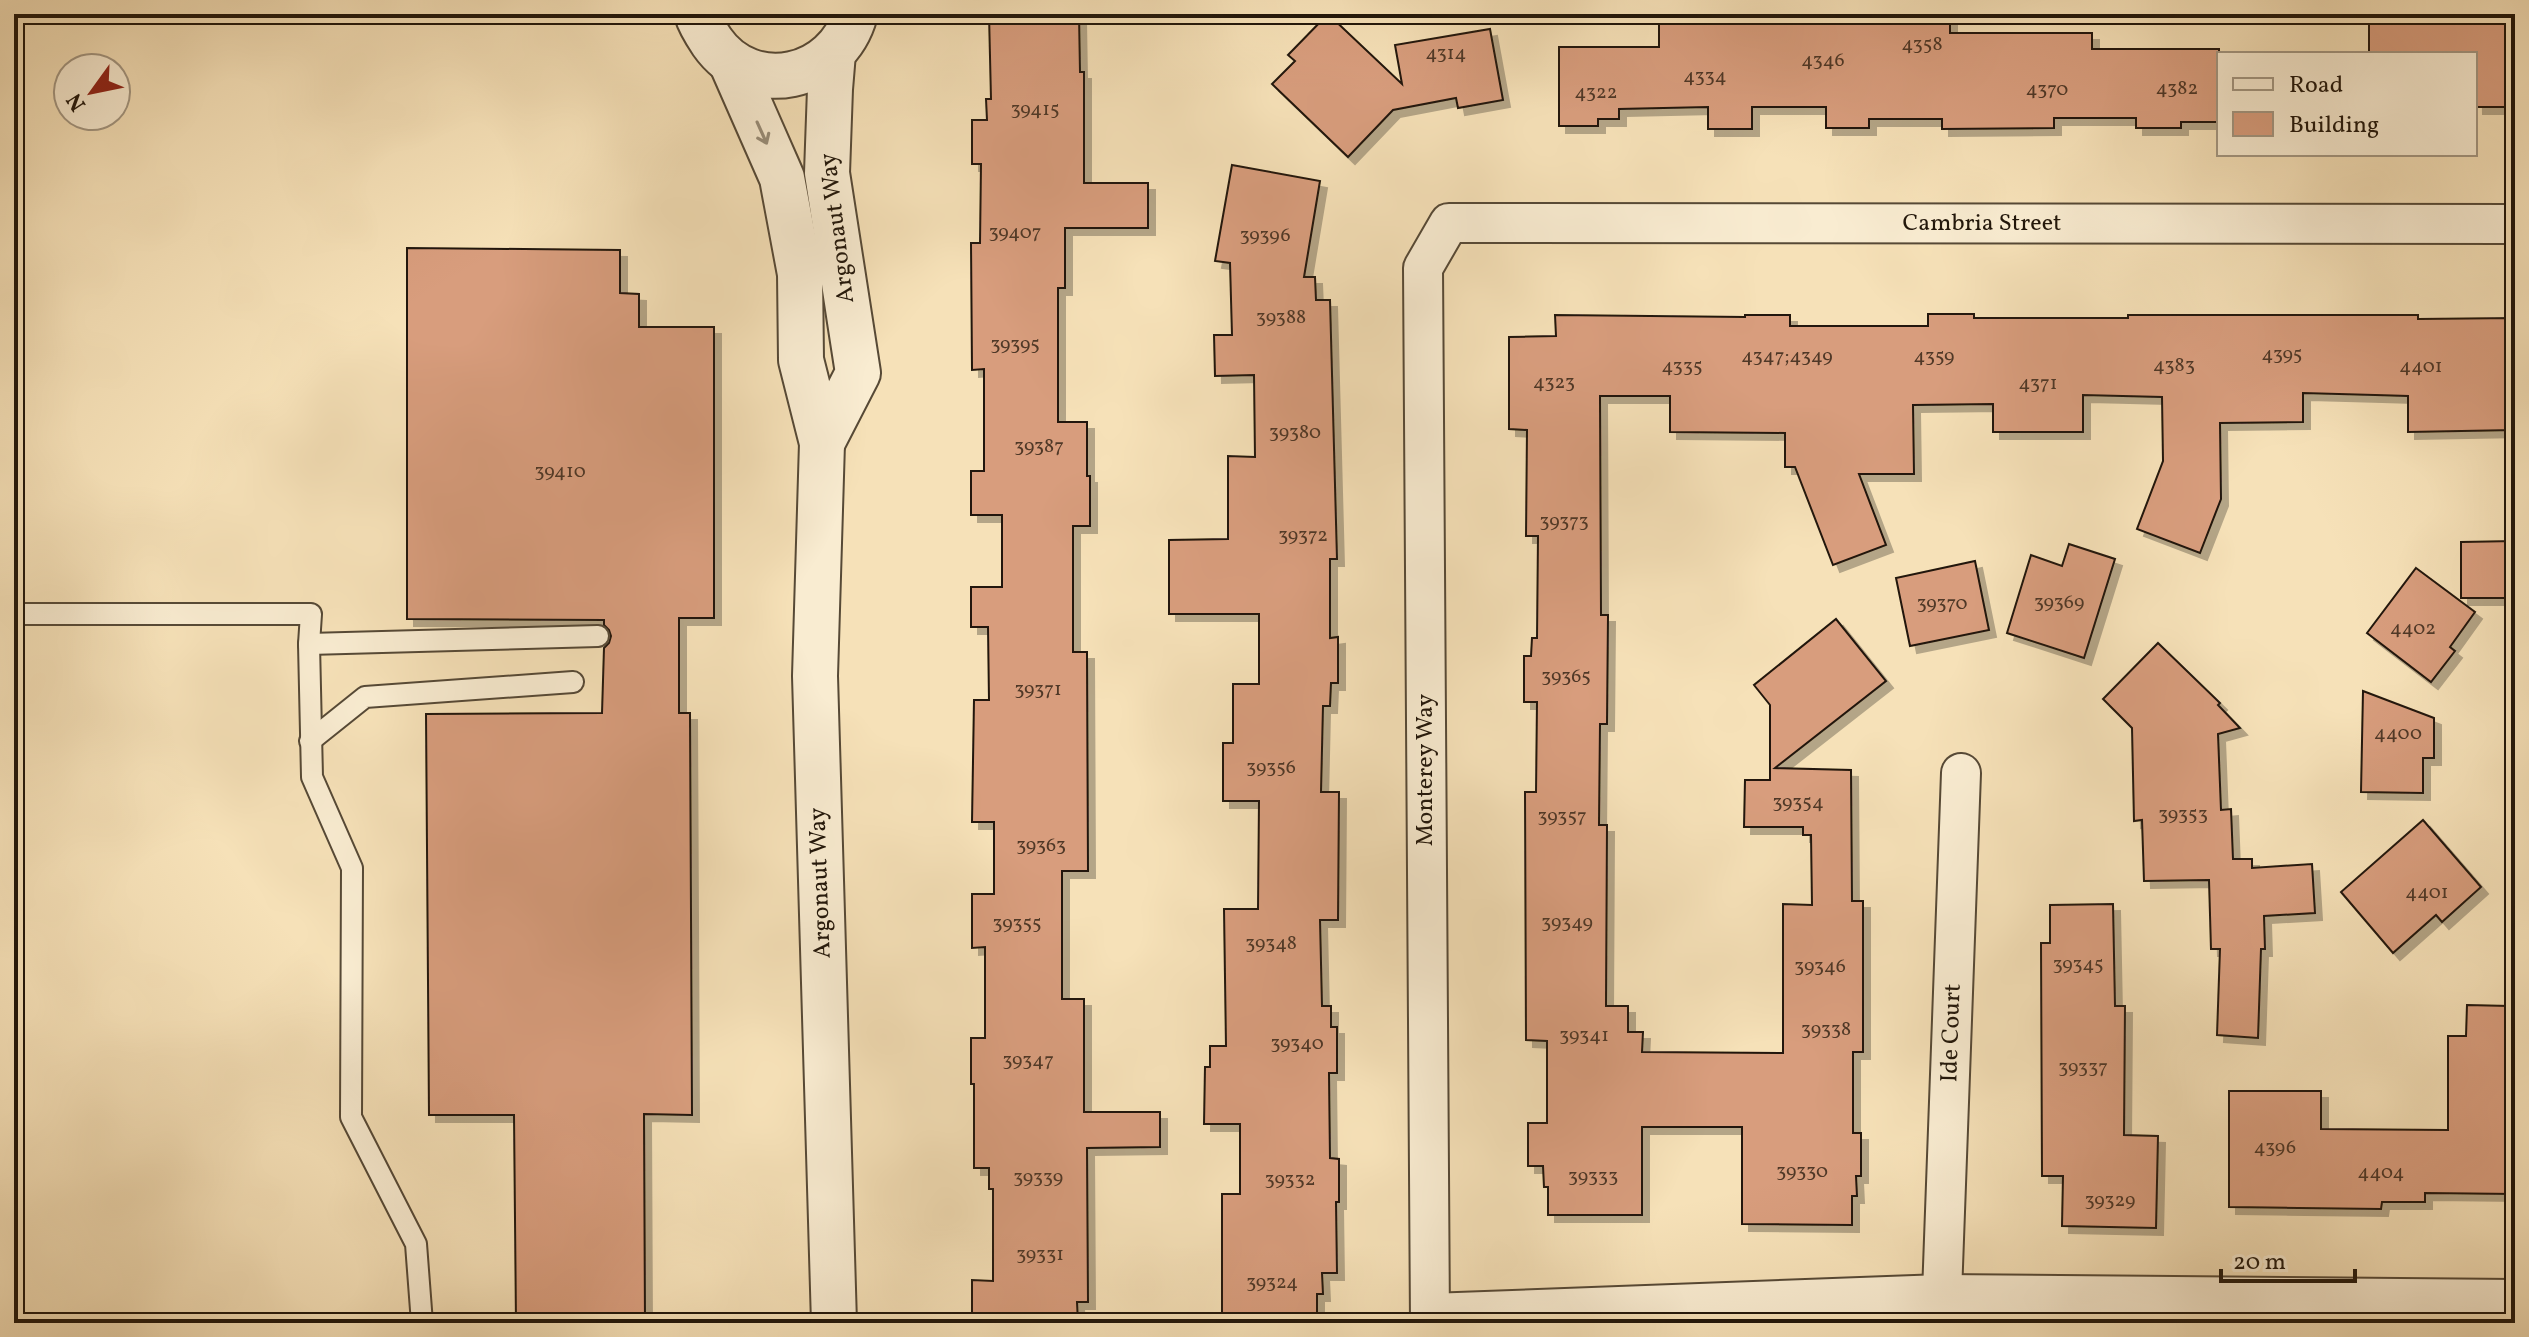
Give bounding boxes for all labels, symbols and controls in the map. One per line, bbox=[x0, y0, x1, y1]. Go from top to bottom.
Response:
house number: 4358 bbox=[1901, 31, 1943, 59]
house number: 4314 bbox=[1425, 40, 1467, 68]
house number: 4346 bbox=[1801, 47, 1845, 75]
north arrow bbox=[52, 52, 132, 132]
legend bbox=[2217, 52, 2477, 156]
house number: 4334 bbox=[1683, 63, 1727, 91]
text: Road bbox=[2289, 69, 2343, 103]
house number: 4382 bbox=[2156, 75, 2198, 103]
house number: 4370 bbox=[2026, 76, 2068, 104]
house number: 4322 bbox=[1575, 79, 1617, 107]
text: N bbox=[60, 86, 95, 117]
house number: 39415 bbox=[1010, 96, 1060, 124]
text: Building bbox=[2289, 109, 2379, 143]
one-way arrow bbox=[756, 121, 771, 145]
street label: Argonaut Way bbox=[812, 151, 864, 305]
street label: Cambria Street bbox=[1903, 207, 2061, 241]
house number: 39407 bbox=[989, 219, 1042, 247]
house number: 39396 bbox=[1240, 222, 1291, 250]
house number: 39388 bbox=[1256, 304, 1306, 332]
house number: 39395 bbox=[990, 331, 1040, 359]
house number: 4395 bbox=[2262, 341, 2302, 369]
house number: 4347;4349 bbox=[1741, 343, 1833, 371]
house number: 4359 bbox=[1914, 343, 1955, 371]
house number: 4383 bbox=[2153, 352, 2195, 380]
house number: 4335 bbox=[1661, 353, 1703, 381]
house number: 4401 bbox=[2399, 353, 2443, 381]
house number: 4323 bbox=[1533, 369, 1575, 397]
house number: 4371 bbox=[2019, 370, 2057, 398]
house number: 39380 bbox=[1269, 419, 1321, 447]
house number: 39387 bbox=[1014, 433, 1064, 461]
house number: 39410 bbox=[534, 458, 586, 486]
house number: 39373 bbox=[1539, 508, 1589, 536]
house number: 39372 bbox=[1278, 522, 1328, 550]
house number: 39369 bbox=[2034, 589, 2084, 617]
house number: 39370 bbox=[1916, 590, 1968, 618]
house number: 4402 bbox=[2390, 615, 2436, 643]
house number: 39365 bbox=[1541, 663, 1591, 691]
house number: 39371 bbox=[1014, 676, 1062, 704]
street label: Monterey Way bbox=[1409, 694, 1443, 846]
house number: 4400 bbox=[2374, 720, 2422, 748]
house number: 39356 bbox=[1246, 754, 1296, 782]
house number: 39354 bbox=[1772, 789, 1824, 817]
house number: 39353 bbox=[2158, 801, 2208, 829]
house number: 39357 bbox=[1537, 803, 1587, 831]
street label: Argonaut Way bbox=[801, 807, 841, 959]
house number: 39363 bbox=[1016, 832, 1066, 860]
house number: 4401 bbox=[2405, 879, 2449, 907]
house number: 39349 bbox=[1541, 909, 1593, 937]
house number: 39355 bbox=[992, 910, 1042, 938]
house number: 39348 bbox=[1245, 930, 1297, 958]
house number: 39345 bbox=[2052, 951, 2104, 979]
house number: 39346 bbox=[1794, 953, 1846, 981]
street label: Ide Court bbox=[1933, 983, 1971, 1083]
house number: 39338 bbox=[1801, 1016, 1851, 1044]
house number: 39341 bbox=[1559, 1022, 1609, 1050]
house number: 39340 bbox=[1270, 1030, 1324, 1058]
house number: 39347 bbox=[1002, 1047, 1054, 1075]
house number: 39337 bbox=[2058, 1054, 2108, 1082]
house number: 4396 bbox=[2254, 1134, 2296, 1162]
house number: 39330 bbox=[1776, 1158, 1828, 1186]
house number: 4404 bbox=[2358, 1159, 2404, 1187]
house number: 39333 bbox=[1568, 1163, 1618, 1191]
house number: 39339 bbox=[1013, 1164, 1063, 1192]
house number: 39332 bbox=[1265, 1166, 1315, 1194]
house number: 39329 bbox=[2084, 1187, 2136, 1215]
scale bar bbox=[2221, 1233, 2355, 1283]
house number: 39331 bbox=[1016, 1241, 1064, 1269]
text: 20 m bbox=[2233, 1246, 2286, 1280]
house number: 39324 bbox=[1246, 1269, 1298, 1297]

